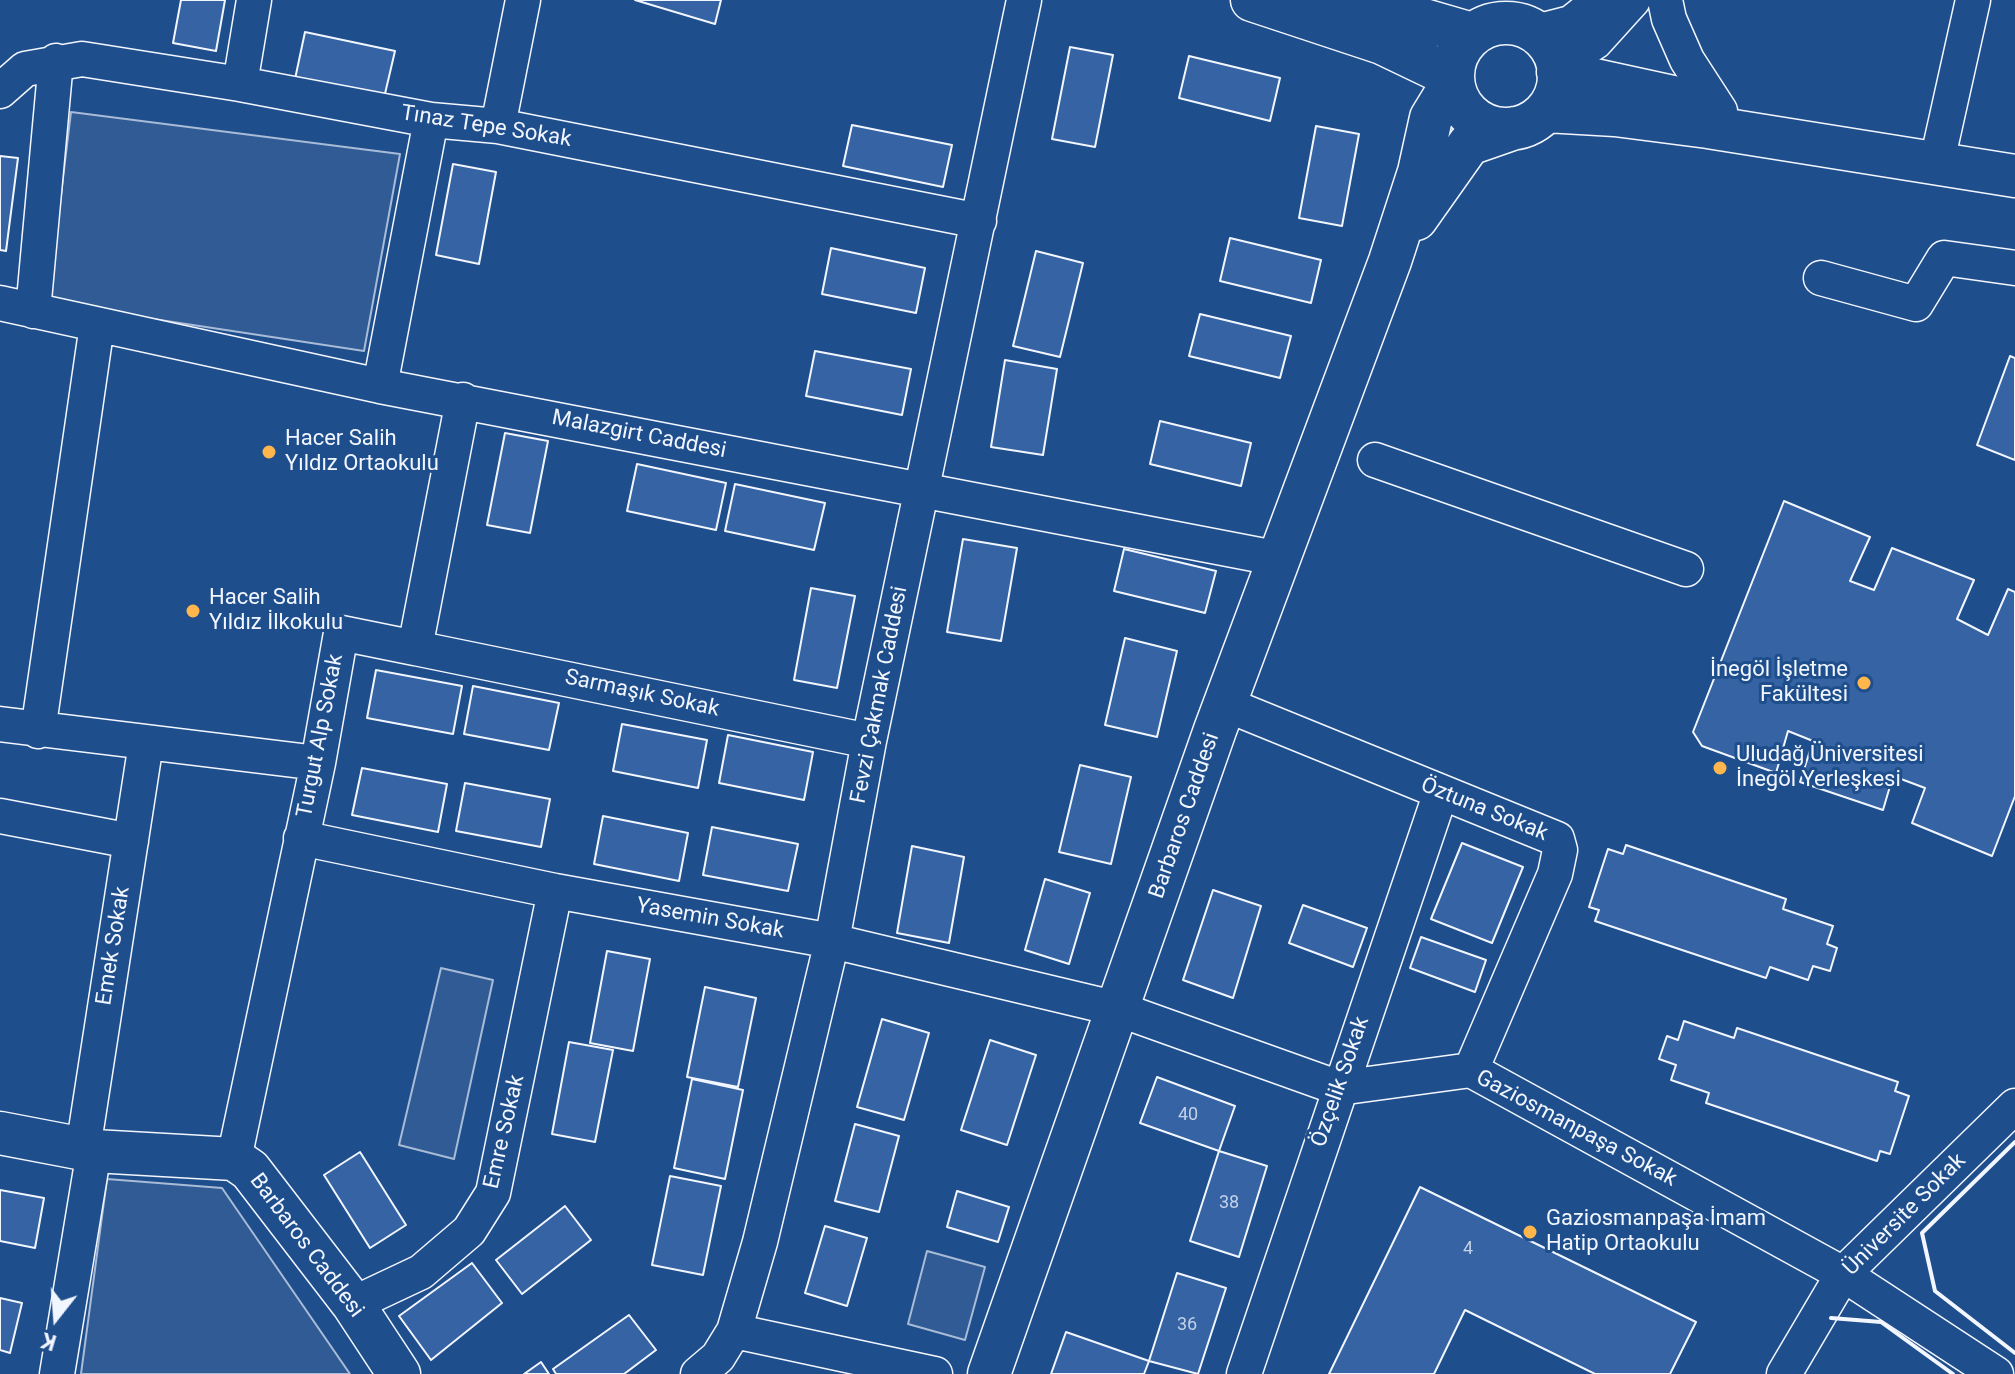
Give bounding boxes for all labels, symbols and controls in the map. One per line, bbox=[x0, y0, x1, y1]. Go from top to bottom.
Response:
street label: Tınaz Tepe Sokak bbox=[399, 100, 573, 154]
street label: Malazgirt Caddesi bbox=[550, 405, 728, 465]
place label: Hacer Salih Yıldız Ortaokulu bbox=[285, 426, 439, 478]
marker: Hacer Salih Yıldız Ortaokulu bbox=[260, 443, 278, 461]
street label: Fevzi Çakmak Caddesi bbox=[846, 584, 914, 806]
place label: Hacer Salih Yıldız İlkokulu bbox=[209, 585, 343, 636]
marker: Hacer Salih Yıldız İlkokulu bbox=[184, 602, 202, 620]
street label: Turgut Alp Sokak bbox=[292, 652, 350, 820]
place label: İnegöl İşletme Fakültesi bbox=[1710, 657, 1848, 708]
street label: Sarmaşık Sokak bbox=[562, 665, 722, 723]
marker: İnegöl İşletme Fakültesi bbox=[1855, 674, 1873, 692]
street label: Barbaros Caddesi bbox=[1144, 730, 1226, 902]
place label: Uludağ Üniversitesi İnegöl Yerleşkesi bbox=[1736, 742, 1924, 794]
marker: Uludağ Üniversitesi İnegöl Yerleşkesi bbox=[1711, 759, 1729, 777]
street label: Öztuna Sokak bbox=[1417, 773, 1551, 847]
street label: Emek Sokak bbox=[92, 885, 136, 1007]
street label: Yasemin Sokak bbox=[634, 893, 786, 945]
street label: Özçelik Sokak bbox=[1306, 1013, 1376, 1151]
street label: Gaziosmanpaşa Sokak bbox=[1471, 1065, 1681, 1193]
street label: Emre Sokak bbox=[479, 1072, 531, 1192]
house number: 40 bbox=[1178, 1104, 1198, 1126]
street label: Üniversite Sokak bbox=[1838, 1148, 1972, 1282]
street label: Barbaros Caddesi bbox=[243, 1169, 369, 1323]
house number: 38 bbox=[1219, 1192, 1239, 1214]
place label: Gaziosmanpaşa İmam Hatip Ortaokulu bbox=[1546, 1206, 1766, 1258]
marker: Gaziosmanpaşa İmam Hatip Ortaokulu bbox=[1521, 1223, 1539, 1241]
house number: 4 bbox=[1463, 1238, 1473, 1260]
north arrow bbox=[16, 1278, 96, 1358]
house number: 36 bbox=[1177, 1314, 1197, 1336]
text: K bbox=[38, 1327, 59, 1355]

